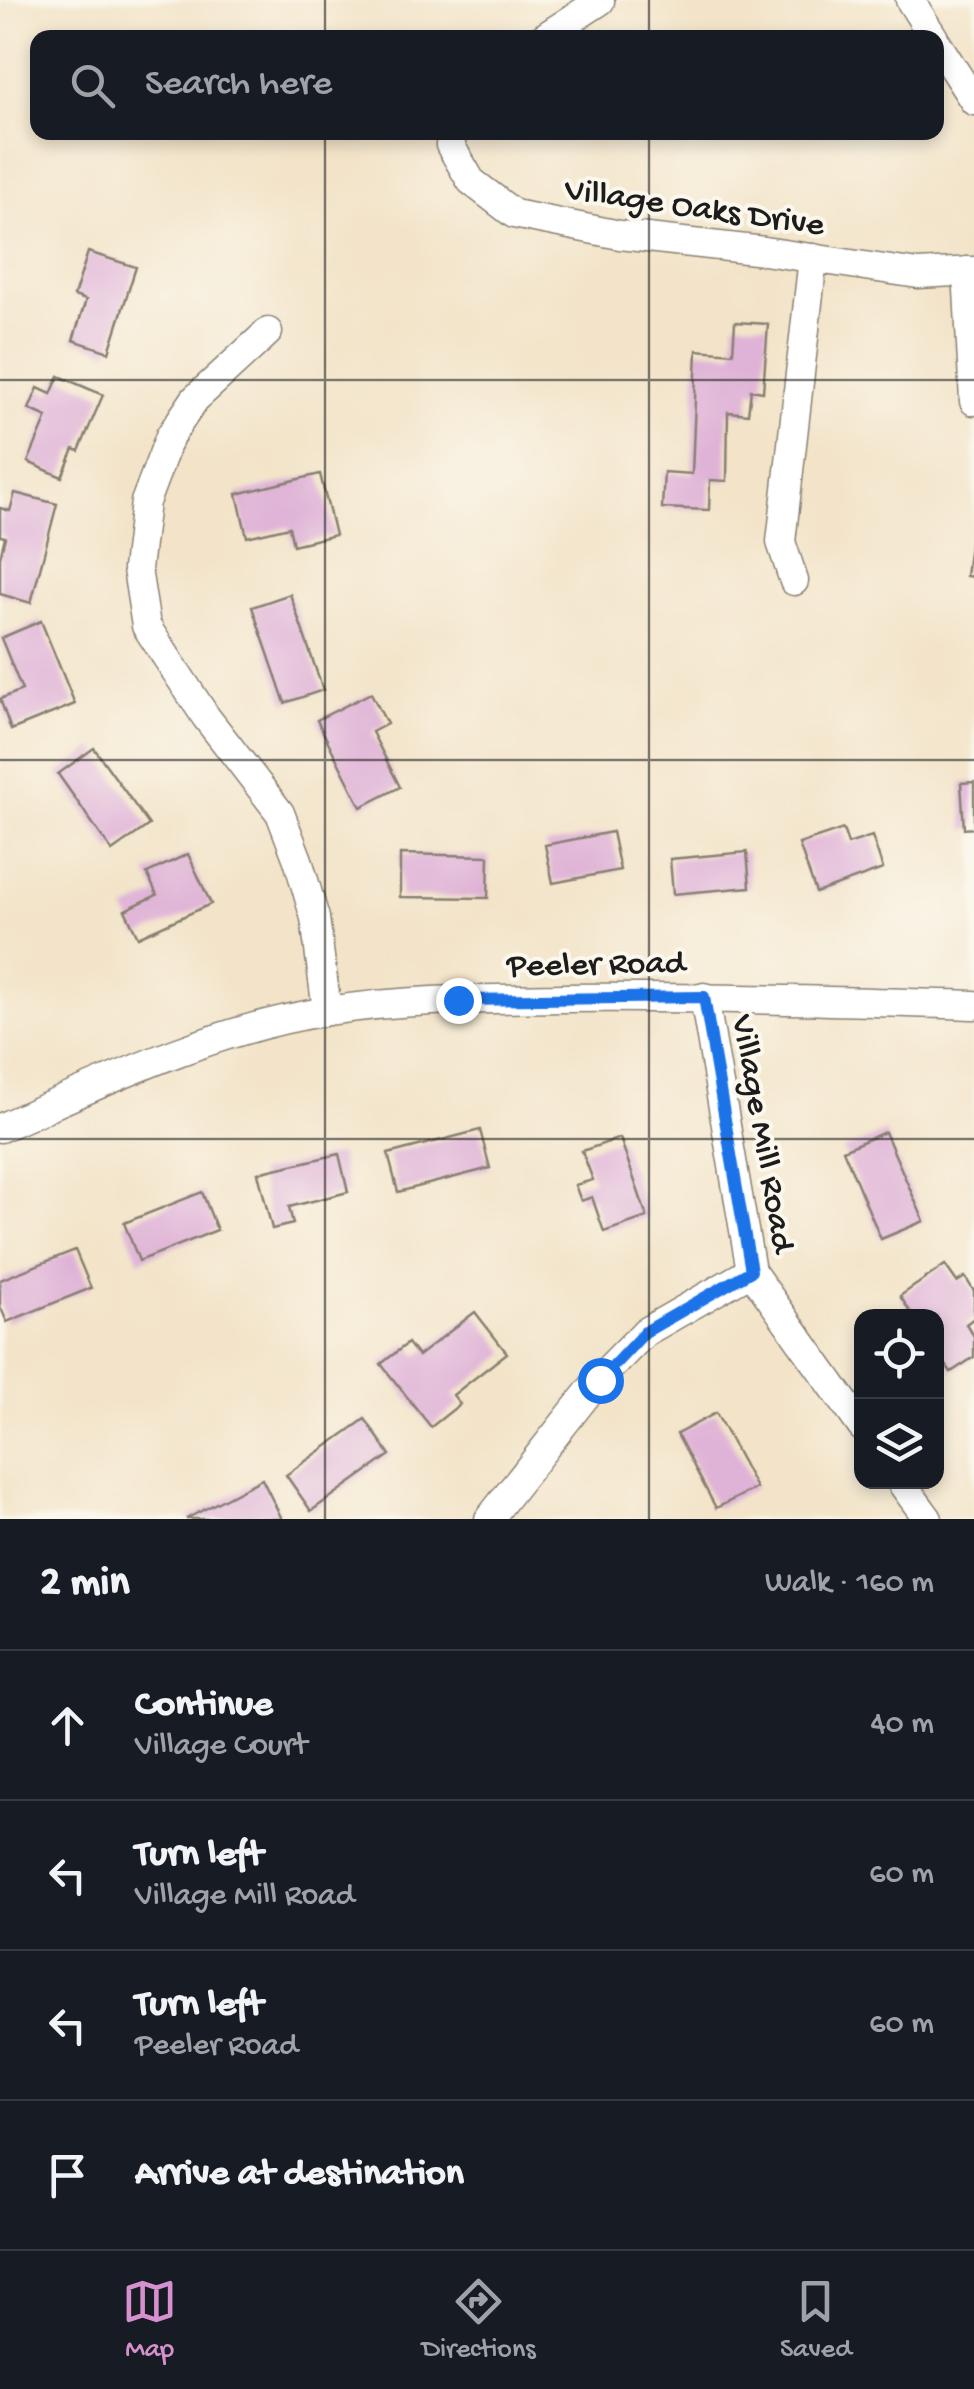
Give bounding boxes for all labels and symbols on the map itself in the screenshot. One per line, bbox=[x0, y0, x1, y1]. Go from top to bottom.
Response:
street label: Village Oaks Drive bbox=[561, 171, 828, 248]
street label: Peeler Road bbox=[506, 944, 688, 989]
route end bbox=[436, 978, 482, 1024]
street label: Village Mill Road bbox=[719, 1011, 802, 1258]
route start bbox=[578, 1358, 624, 1404]

